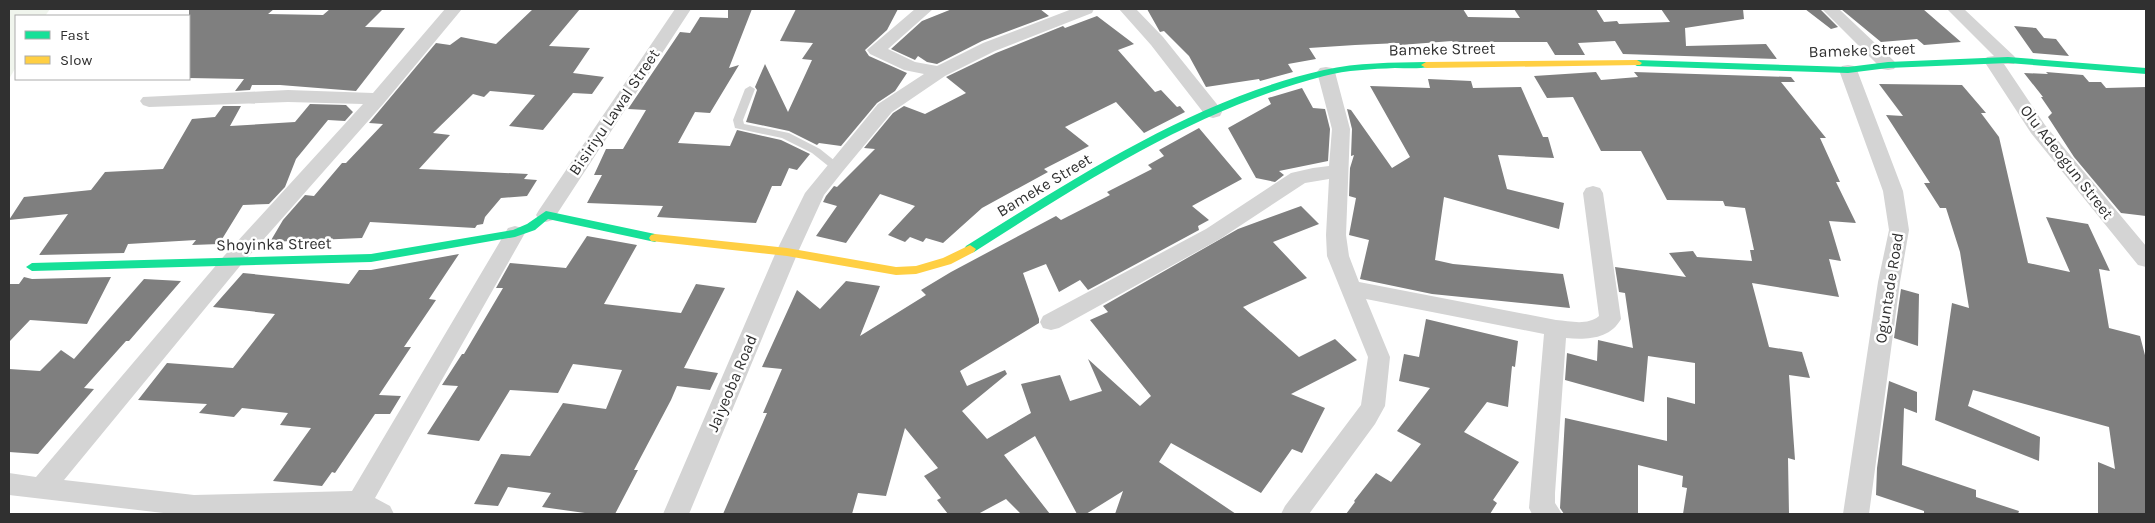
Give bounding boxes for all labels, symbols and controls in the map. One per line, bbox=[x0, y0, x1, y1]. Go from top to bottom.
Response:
legend bbox=[15, 15, 190, 80]
text: Fast bbox=[60, 26, 90, 44]
street label: Bameke Street bbox=[1388, 39, 1496, 59]
street label: Bameke Street bbox=[1808, 39, 1916, 61]
street label: Bisiriyu Lawal Street bbox=[565, 45, 663, 179]
text: Slow bbox=[60, 51, 92, 69]
street label: Olu Adeogun Street bbox=[2016, 101, 2118, 223]
street label: Bameke Street bbox=[993, 149, 1095, 221]
street label: Oguntade Road bbox=[1871, 231, 1907, 345]
street label: Shoyinka Street bbox=[216, 233, 332, 255]
street label: Jaiyeoba Road bbox=[703, 332, 761, 434]

